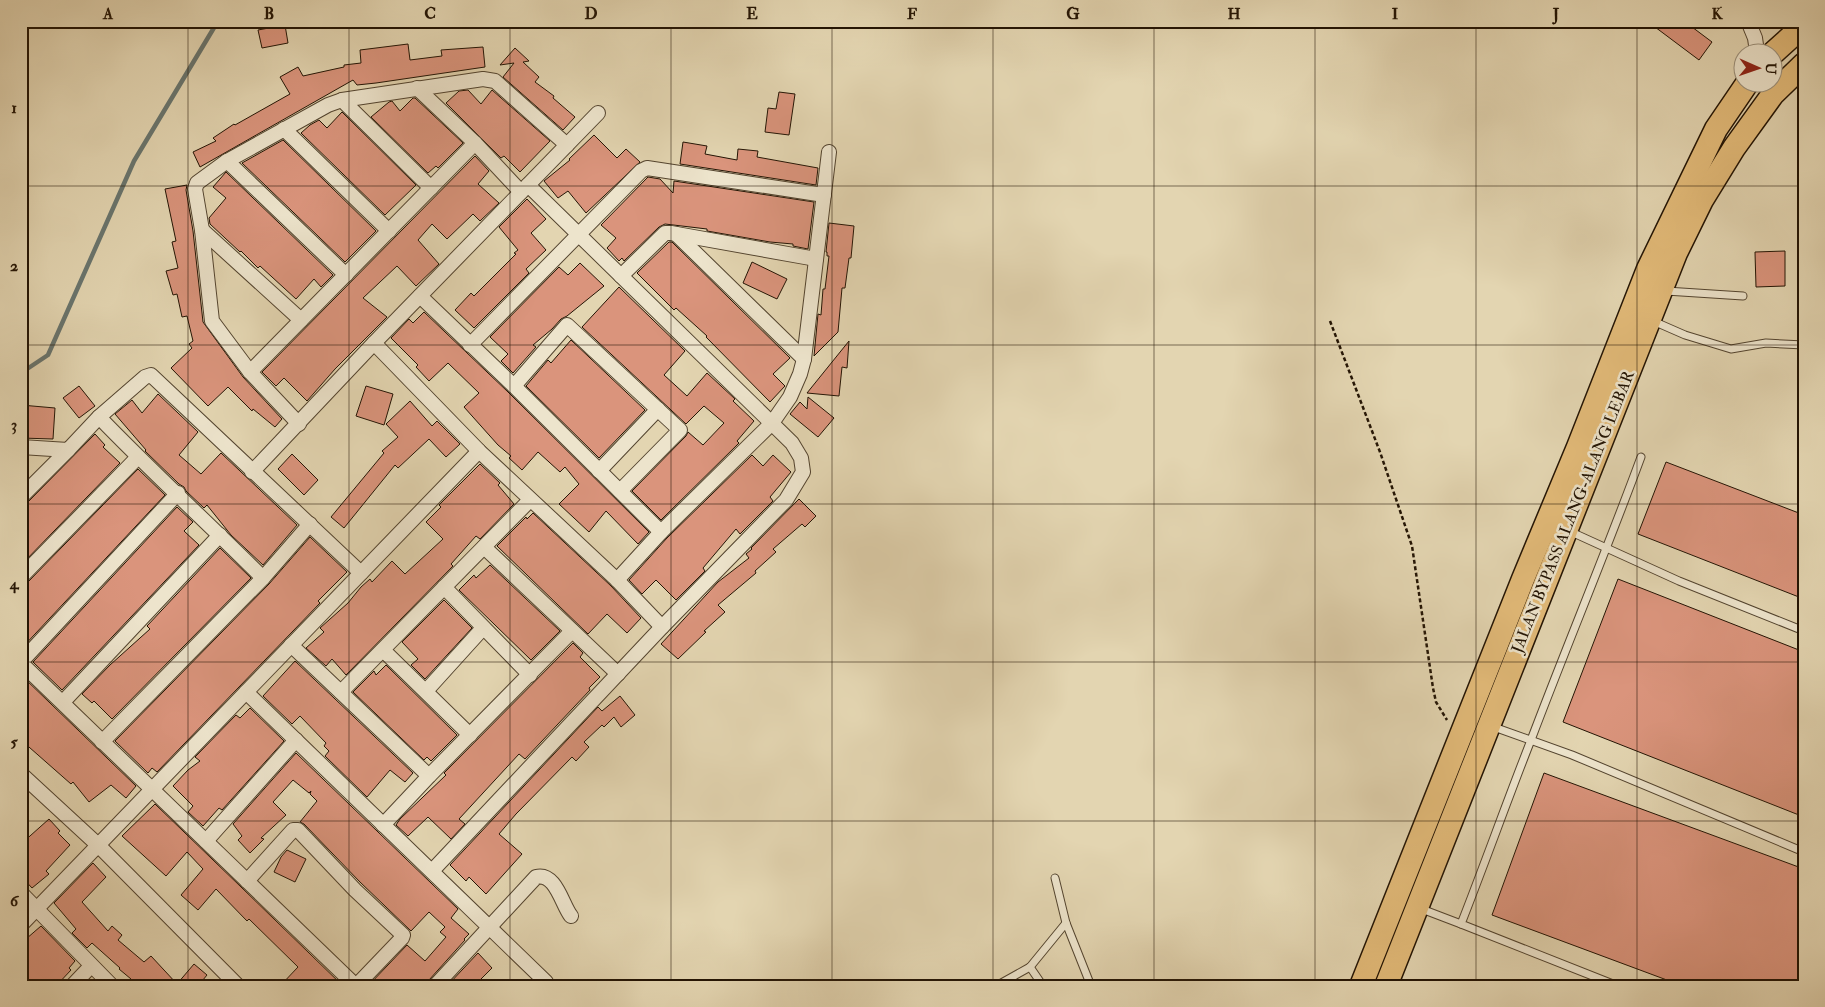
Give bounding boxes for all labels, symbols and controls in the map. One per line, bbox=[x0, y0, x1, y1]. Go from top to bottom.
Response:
text: A bbox=[102, 4, 114, 24]
text: B bbox=[264, 4, 274, 24]
text: C bbox=[424, 4, 436, 24]
text: D bbox=[584, 4, 598, 24]
text: E bbox=[746, 4, 758, 24]
text: F bbox=[907, 4, 917, 24]
text: G bbox=[1066, 4, 1080, 24]
text: H bbox=[1227, 4, 1241, 24]
text: I bbox=[1392, 4, 1399, 24]
text: J bbox=[1552, 4, 1560, 25]
text: K bbox=[1711, 4, 1723, 24]
north arrow bbox=[1732, 42, 1782, 92]
text: U bbox=[1762, 62, 1779, 75]
text: 1 bbox=[11, 98, 17, 118]
text: 2 bbox=[10, 256, 18, 276]
street label: JALAN BYPASS ALANG-ALANG LEBAR bbox=[1507, 367, 1640, 657]
text: 3 bbox=[11, 415, 17, 435]
text: 4 bbox=[9, 574, 20, 594]
text: 5 bbox=[10, 732, 18, 752]
text: 6 bbox=[10, 891, 20, 911]

